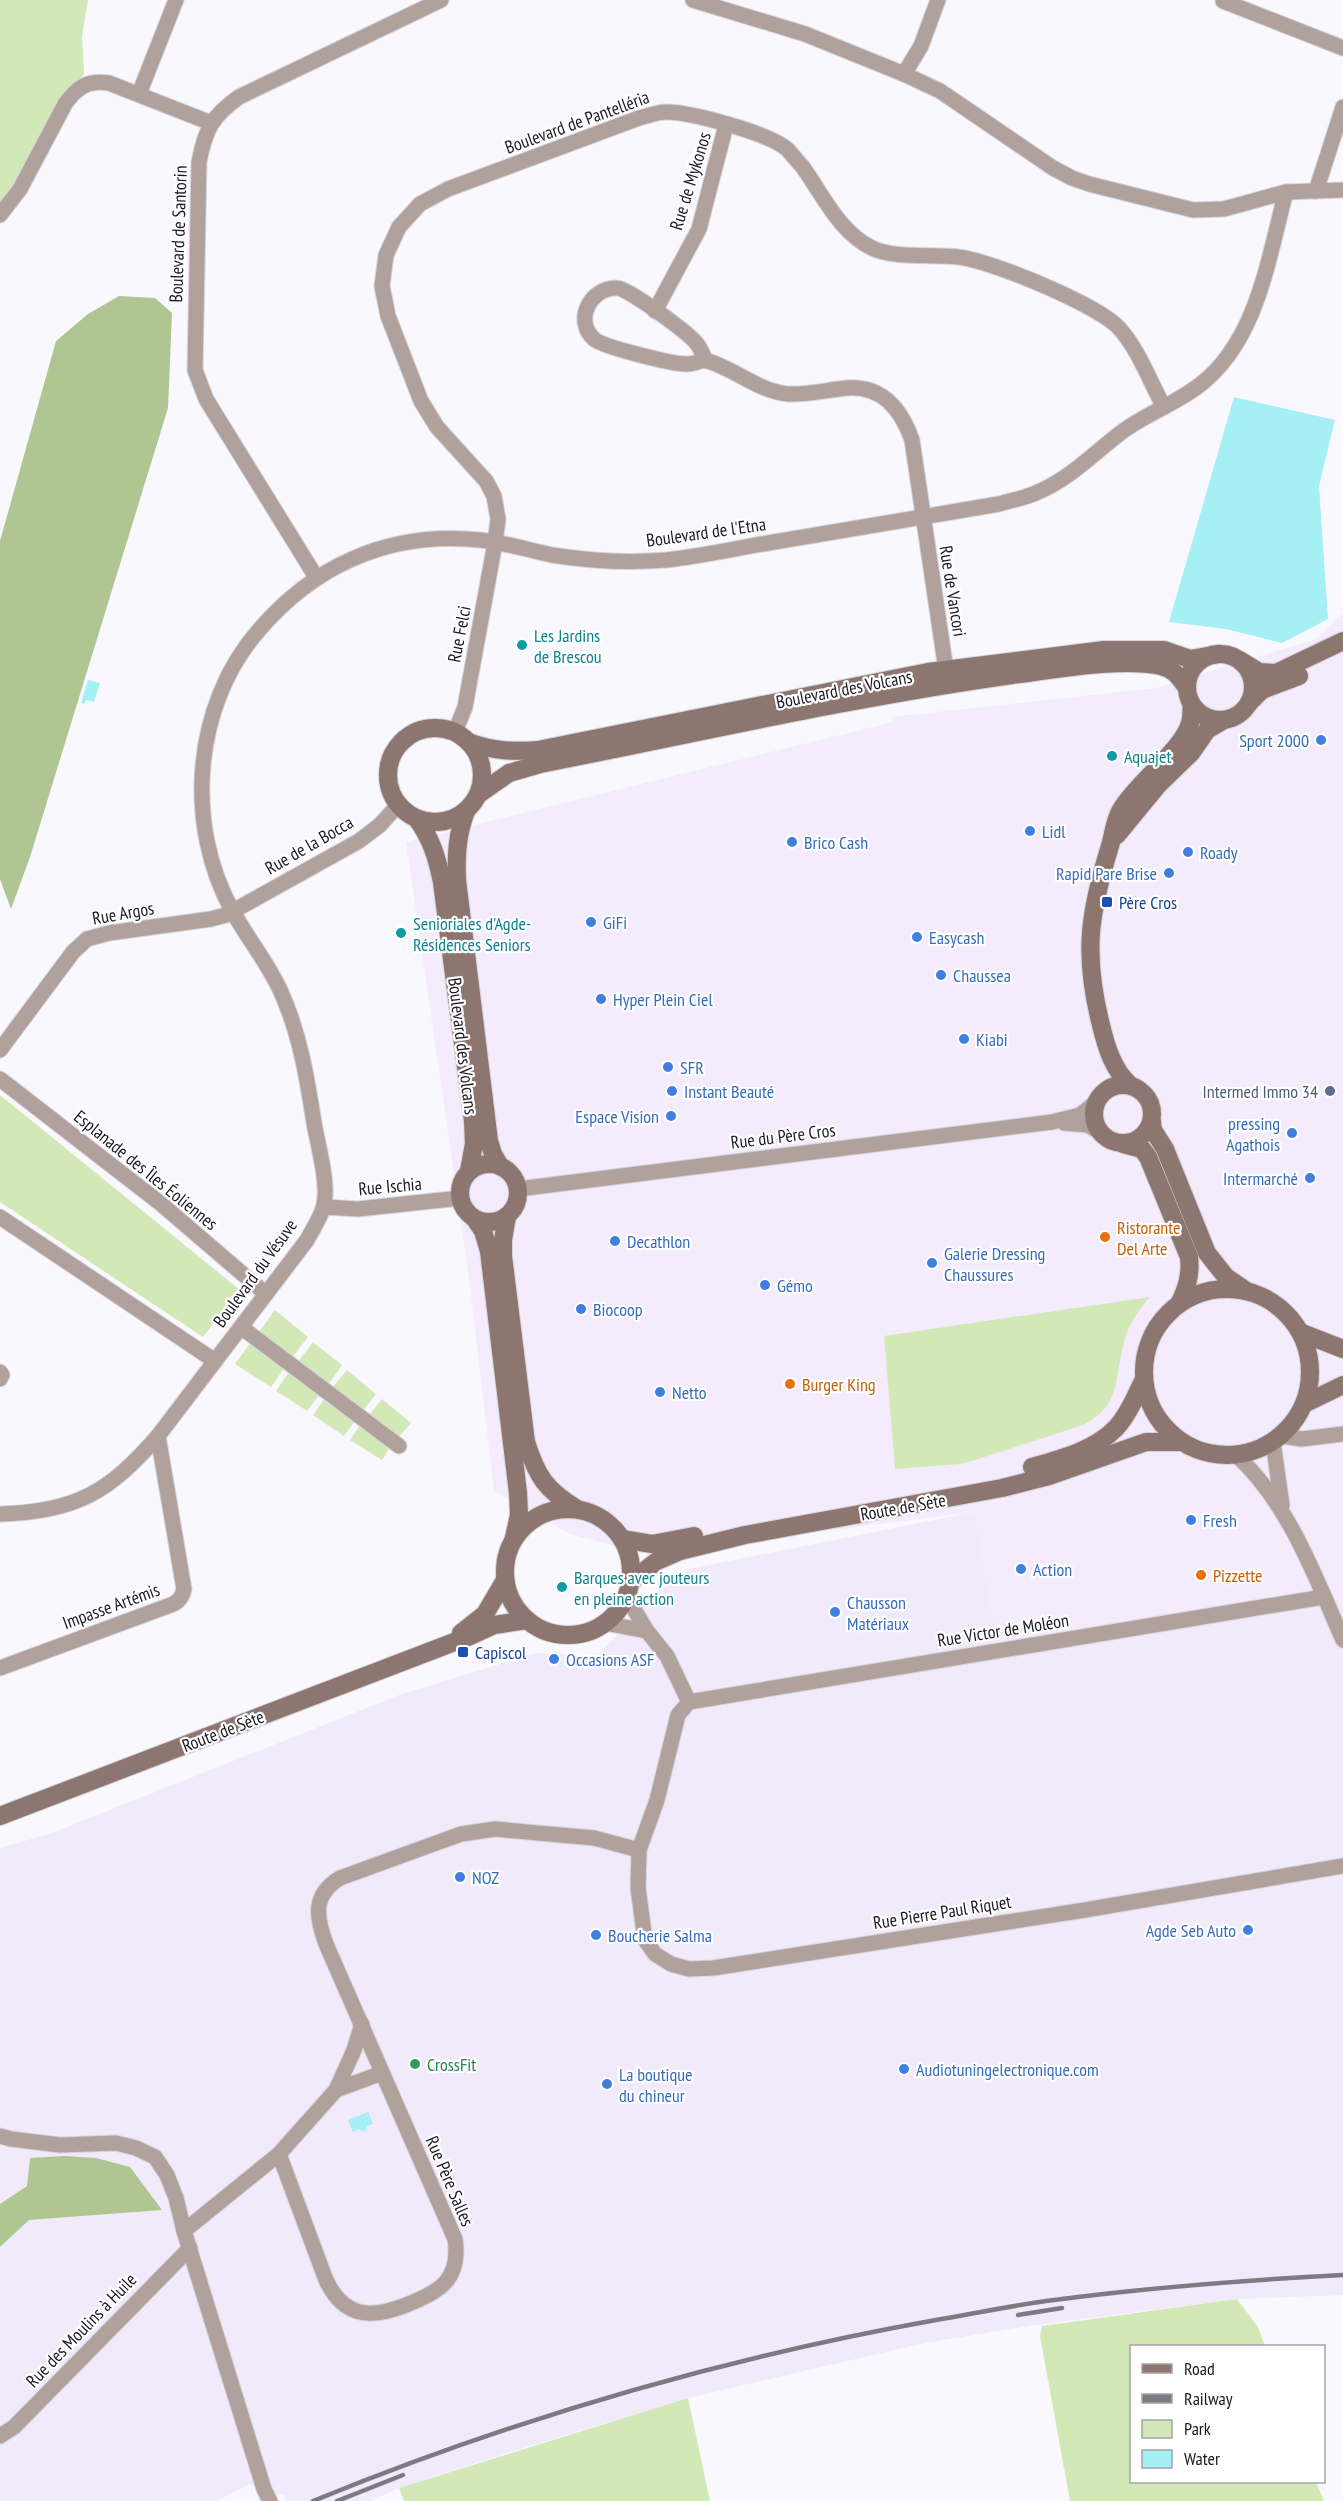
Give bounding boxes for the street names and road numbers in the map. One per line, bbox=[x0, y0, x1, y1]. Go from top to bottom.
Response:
street label: Boulevard de Pantelléria bbox=[502, 85, 652, 159]
street label: Rue de Mykonos bbox=[664, 129, 716, 233]
street label: Boulevard de Santorin bbox=[164, 165, 192, 303]
street label: Boulevard de l'Etna bbox=[645, 512, 767, 552]
street label: Rue de Vancori bbox=[934, 544, 972, 638]
street label: Rue Felci bbox=[442, 604, 476, 664]
street label: Boulevard des Volcans bbox=[774, 665, 914, 713]
street label: Rue de la Bocca bbox=[261, 811, 357, 879]
street label: Rue Argos bbox=[90, 896, 156, 930]
street label: Boulevard des Volcans bbox=[443, 976, 483, 1116]
street label: Esplanade des Îles Éoliennes bbox=[69, 1105, 223, 1235]
street label: Rue du Père Cros bbox=[729, 1118, 837, 1154]
street label: Rue Ischia bbox=[357, 1172, 423, 1200]
street label: Boulevard du Vésuve bbox=[208, 1214, 302, 1332]
street label: Route de Sète bbox=[859, 1488, 947, 1526]
street label: Impasse Artémis bbox=[59, 1578, 163, 1634]
street label: Rue Victor de Moléon bbox=[936, 1608, 1070, 1652]
street label: Route de Sète bbox=[179, 1705, 267, 1757]
street label: Rue Pierre Paul Riquet bbox=[871, 1890, 1013, 1934]
street label: Rue Père Salles bbox=[421, 2132, 479, 2230]
street label: Rue des Moulins à Huile bbox=[21, 2268, 141, 2392]

